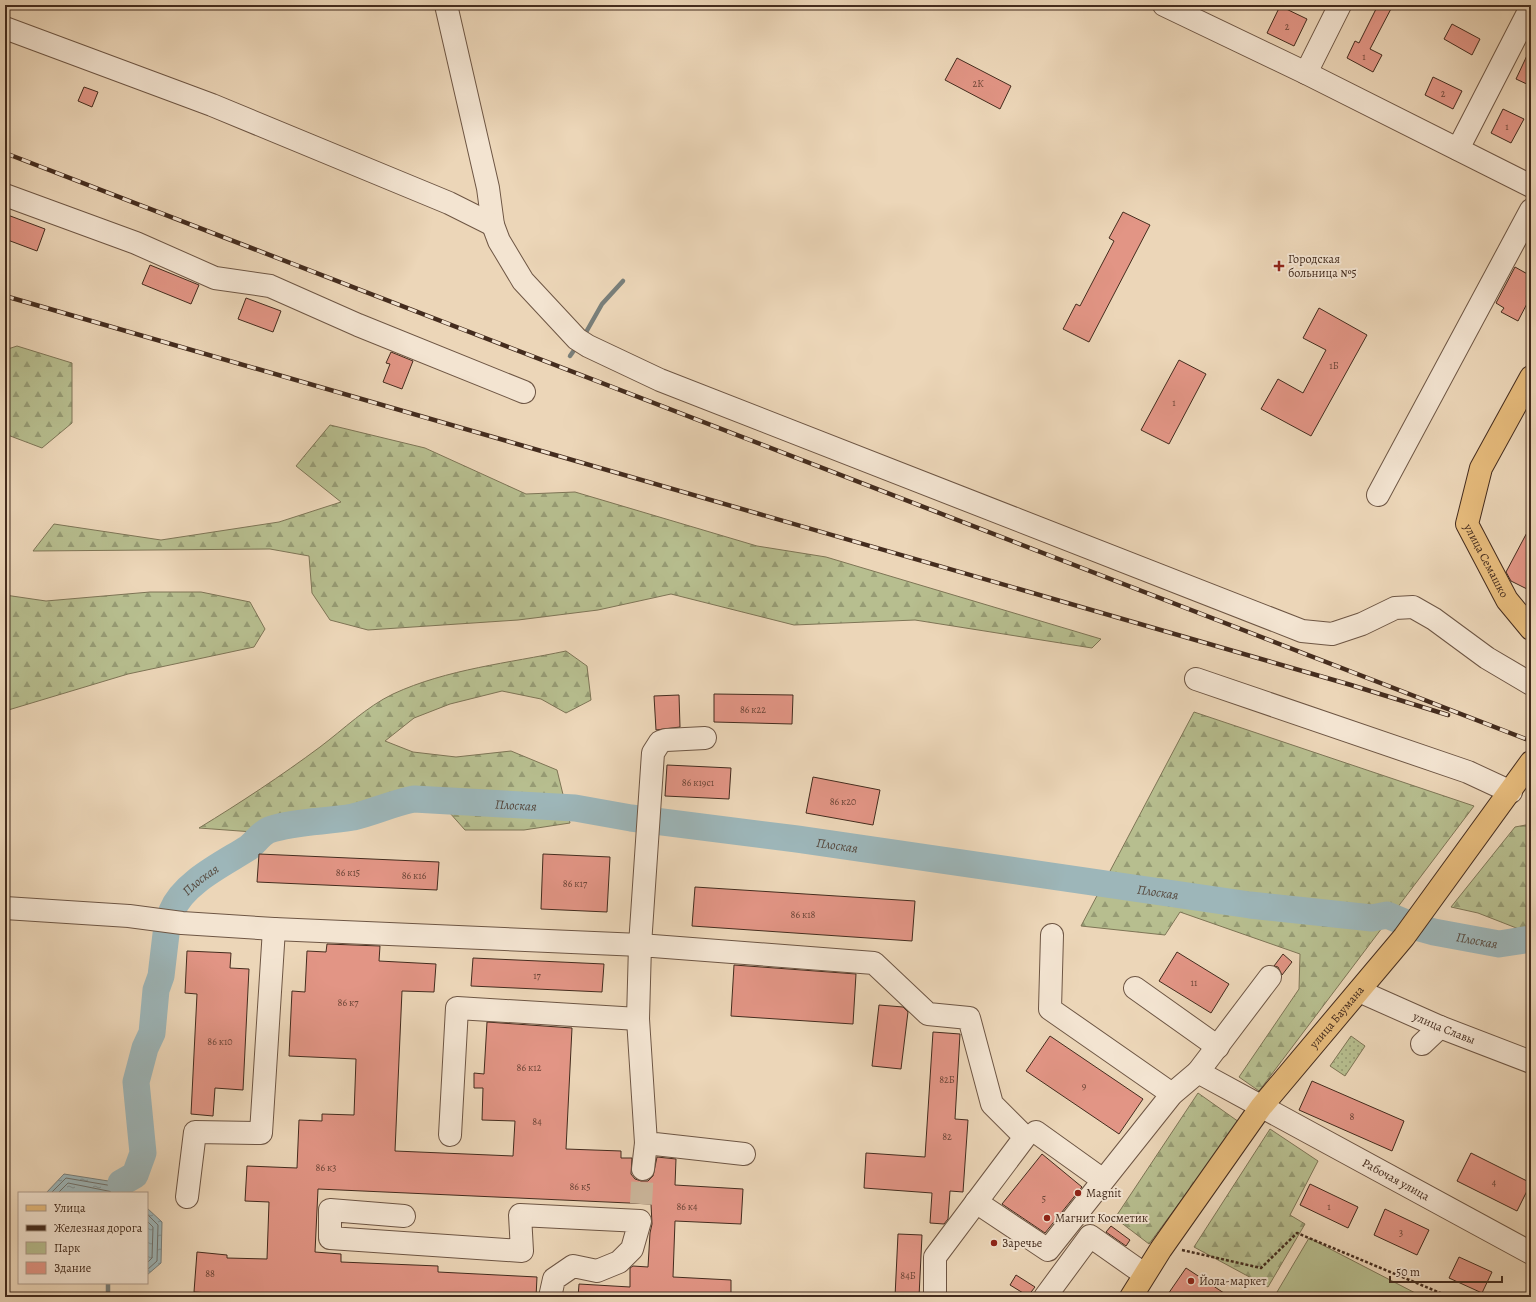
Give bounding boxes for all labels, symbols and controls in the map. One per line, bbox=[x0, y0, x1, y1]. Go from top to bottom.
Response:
house number: 2 bbox=[1285, 20, 1290, 33]
house number: 1 bbox=[1362, 50, 1366, 63]
house number: 2К bbox=[972, 77, 984, 90]
house number: 2 bbox=[1441, 87, 1446, 100]
house number: 1 bbox=[1505, 120, 1509, 133]
place label: Городская больница №5 bbox=[1288, 251, 1357, 281]
marker: Городская больница №5 bbox=[1273, 260, 1285, 272]
house number: 1Б bbox=[1329, 359, 1339, 372]
house number: 1 bbox=[1172, 396, 1176, 409]
street label: улица Семашко bbox=[1460, 520, 1512, 600]
house number: 86 к22 bbox=[740, 703, 766, 716]
house number: 86 к19с1 bbox=[682, 776, 715, 789]
water label: Плоская bbox=[495, 795, 538, 814]
house number: 86 к20 bbox=[830, 795, 856, 808]
water label: Плоская bbox=[815, 833, 859, 856]
water label: Плоская bbox=[178, 860, 222, 899]
house number: 86 к15 bbox=[336, 866, 360, 879]
house number: 86 к16 bbox=[402, 869, 427, 882]
house number: 86 к17 bbox=[563, 877, 588, 890]
water label: Плоская bbox=[1136, 880, 1180, 903]
house number: 86 к18 bbox=[791, 908, 816, 921]
water label: Плоская bbox=[1455, 928, 1499, 952]
house number: 17 bbox=[533, 969, 542, 982]
house number: 11 bbox=[1191, 976, 1198, 989]
street label: улица Баумана bbox=[1305, 982, 1368, 1052]
house number: 86 к7 bbox=[338, 996, 359, 1009]
street label: улица Славы bbox=[1410, 1008, 1478, 1048]
house number: 86 к10 bbox=[207, 1035, 233, 1048]
house number: 86 к12 bbox=[517, 1061, 542, 1074]
house number: 82Б bbox=[939, 1073, 955, 1086]
house number: 9 bbox=[1082, 1079, 1087, 1092]
house number: 8 bbox=[1350, 1110, 1355, 1123]
house number: 84 bbox=[532, 1115, 542, 1128]
house number: 82 bbox=[942, 1130, 952, 1143]
street label: Рабочая улица bbox=[1359, 1155, 1433, 1205]
house number: 86 к3 bbox=[316, 1161, 336, 1174]
house number: 4 bbox=[1492, 1176, 1497, 1189]
house number: 86 к5 bbox=[570, 1180, 590, 1193]
place label: Magnit bbox=[1086, 1185, 1122, 1201]
marker: Magnit bbox=[1073, 1188, 1083, 1198]
legend bbox=[18, 1192, 148, 1284]
house number: 5 bbox=[1042, 1192, 1046, 1205]
text: Улица bbox=[54, 1200, 86, 1216]
house number: 86 к4 bbox=[676, 1200, 698, 1213]
house number: 1 bbox=[1327, 1200, 1331, 1213]
place label: Магнит Косметик bbox=[1055, 1210, 1148, 1226]
marker: Магнит Косметик bbox=[1042, 1213, 1052, 1223]
text: Железная дорога bbox=[54, 1220, 143, 1236]
house number: 3 bbox=[1399, 1226, 1403, 1239]
place label: Заречье bbox=[1002, 1235, 1042, 1251]
marker: Заречье bbox=[989, 1238, 999, 1248]
text: Парк bbox=[54, 1240, 80, 1256]
scale bar bbox=[1390, 1258, 1502, 1284]
text: Здание bbox=[54, 1260, 91, 1276]
text: 50 m bbox=[1396, 1264, 1420, 1280]
house number: 88 bbox=[205, 1267, 215, 1280]
house number: 84Б bbox=[900, 1269, 916, 1282]
place label: Йола-маркет bbox=[1199, 1273, 1267, 1289]
marker: Йола-маркет bbox=[1186, 1276, 1196, 1286]

